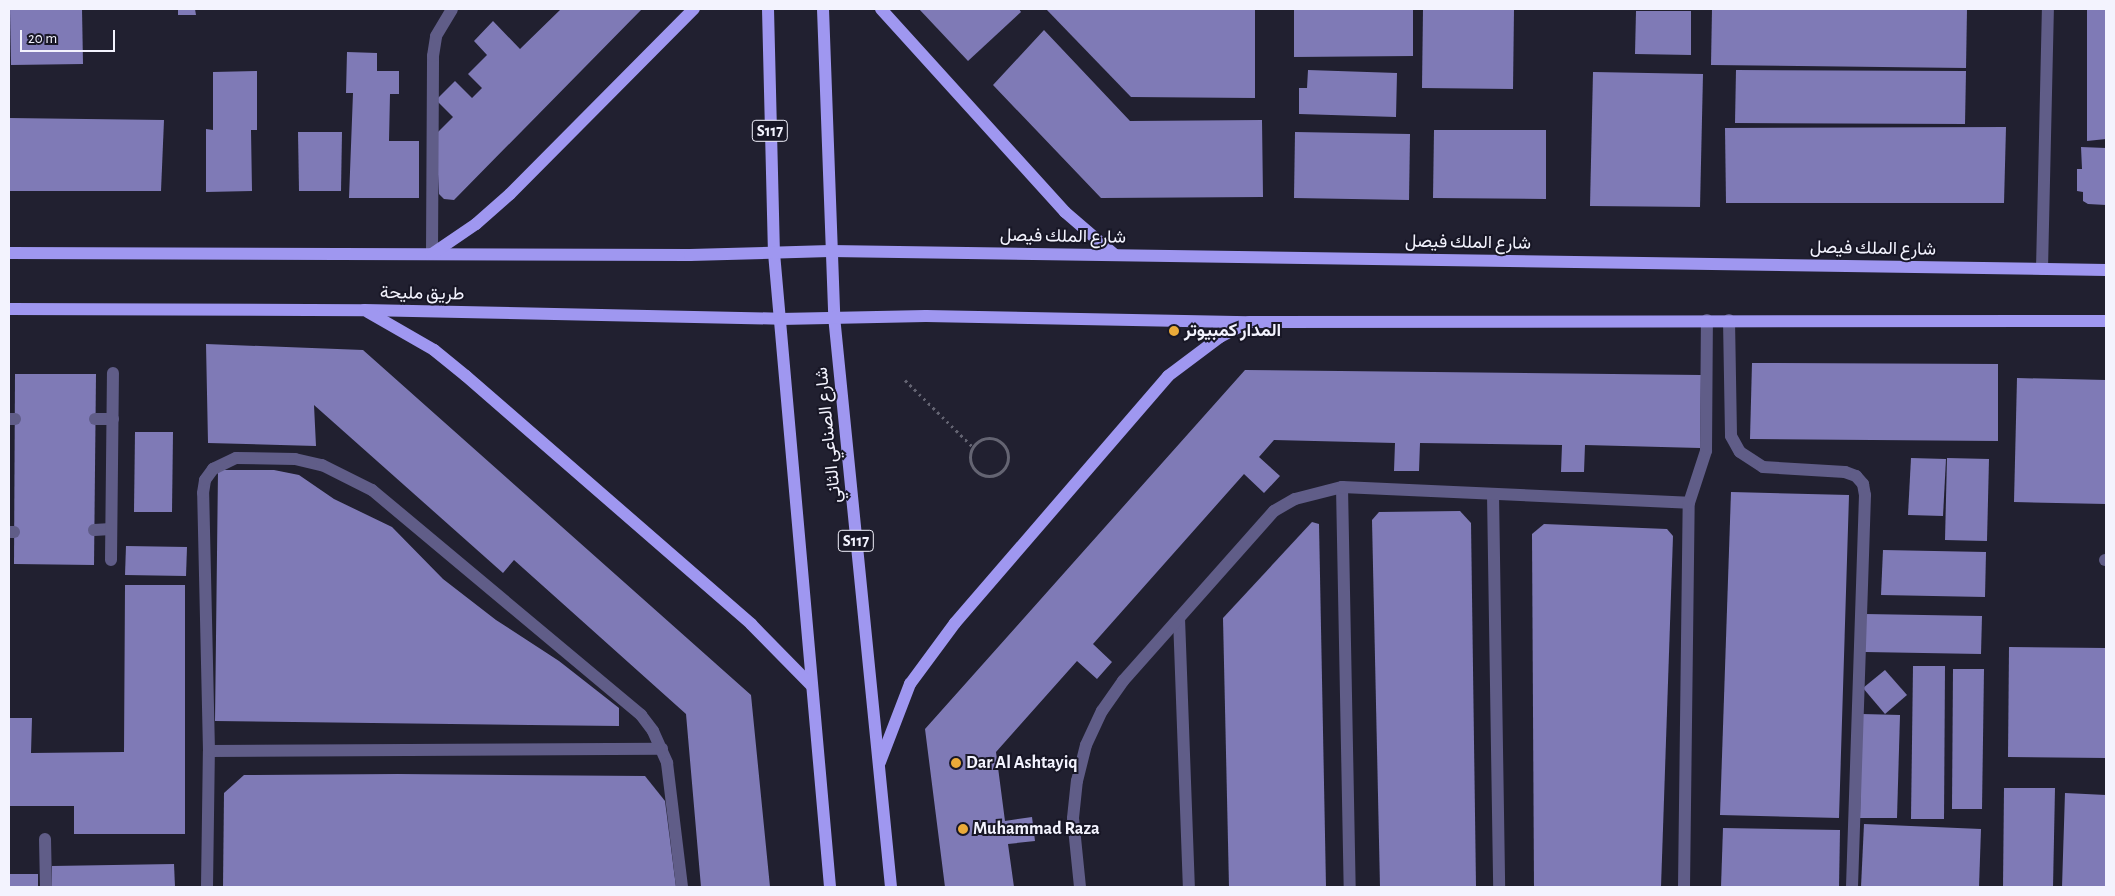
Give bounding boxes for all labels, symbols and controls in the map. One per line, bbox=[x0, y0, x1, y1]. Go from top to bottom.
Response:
scale bar bbox=[22, 20, 118, 52]
text: 20 m bbox=[28, 31, 57, 46]
road number: S117 bbox=[751, 118, 789, 144]
street label: شارع الملك فيصل bbox=[1000, 225, 1126, 249]
street label: شارع الملك فيصل bbox=[1405, 231, 1531, 255]
street label: شارع الملك فيصل bbox=[1810, 237, 1936, 261]
street label: طريق مليحة bbox=[380, 282, 464, 306]
place label: المدار کمبیوتر bbox=[1184, 320, 1281, 342]
marker: المدار کمبیوتر bbox=[1168, 325, 1180, 337]
street label: شارع الصناعي الثاني bbox=[811, 366, 847, 504]
road number: S117 bbox=[837, 528, 875, 554]
place label: Dar Al Ashtayiq bbox=[966, 752, 1078, 774]
marker: Dar Al Ashtayiq bbox=[950, 757, 962, 769]
place label: Muhammad Raza bbox=[973, 818, 1100, 840]
marker: Muhammad Raza bbox=[957, 823, 969, 835]

